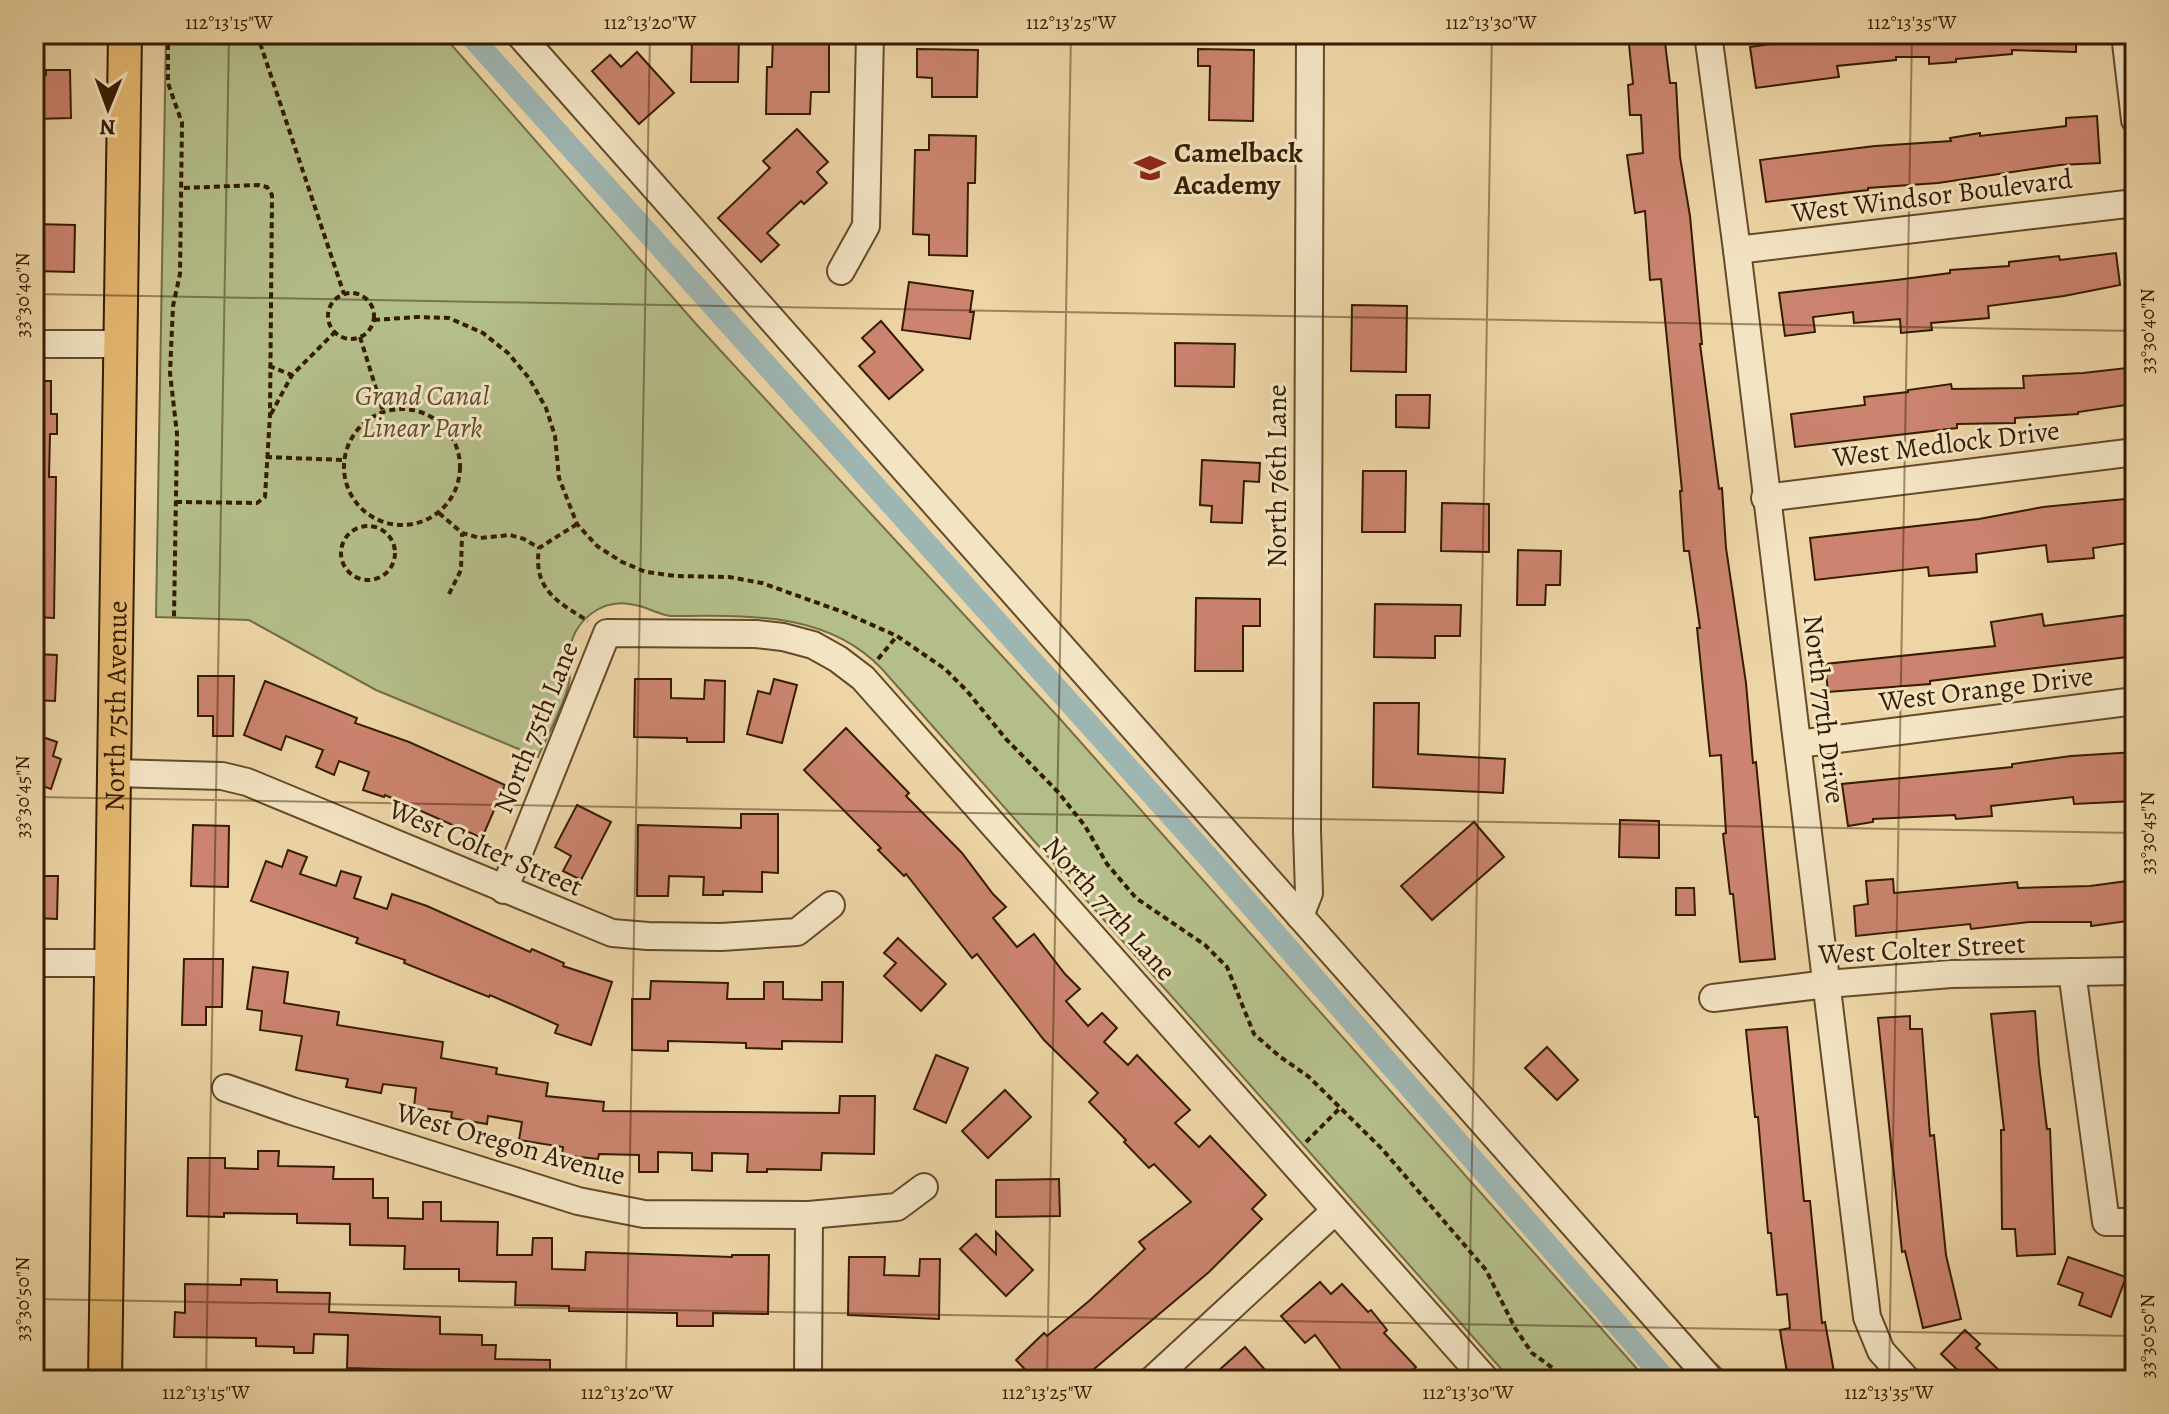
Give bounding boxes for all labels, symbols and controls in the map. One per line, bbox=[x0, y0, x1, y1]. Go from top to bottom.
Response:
text: 112°13'15"W bbox=[185, 9, 273, 36]
text: 112°13'20"W bbox=[604, 9, 697, 36]
text: 112°13'25"W bbox=[1026, 9, 1117, 36]
text: 112°13'30"W bbox=[1445, 9, 1537, 36]
text: 112°13'35"W bbox=[1867, 9, 1957, 36]
north arrow bbox=[68, 68, 148, 148]
text: N bbox=[99, 112, 116, 142]
place label: Camelback Academy bbox=[1173, 134, 1303, 204]
school or university icon: Camelback Academy bbox=[1133, 151, 1167, 185]
street label: West Windsor Boulevard bbox=[1788, 160, 2076, 232]
text: 33°30'40"N bbox=[9, 252, 36, 338]
text: 33°30'40"N bbox=[2134, 288, 2161, 374]
park label: Grand Canal Linear Park bbox=[355, 377, 489, 447]
street label: North 76th Lane bbox=[1258, 384, 1296, 568]
street label: West Medlock Drive bbox=[1830, 411, 2062, 477]
street label: North 75th Avenue bbox=[95, 600, 137, 812]
street label: North 77th Drive bbox=[1794, 612, 1854, 806]
street label: North 75th Lane bbox=[484, 636, 588, 819]
street label: West Orange Drive bbox=[1876, 657, 2096, 721]
text: 33°30'45"N bbox=[9, 755, 36, 839]
street label: West Colter Street bbox=[382, 790, 588, 906]
text: 33°30'45"N bbox=[2134, 791, 2161, 875]
street label: North 77th Lane bbox=[1034, 828, 1184, 989]
street label: West Colter Street bbox=[1817, 925, 2027, 973]
street label: West Oregon Avenue bbox=[391, 1093, 630, 1195]
text: 33°30'50"N bbox=[9, 1257, 36, 1341]
text: 33°30'50"N bbox=[2134, 1294, 2161, 1378]
text: 112°13'15"W bbox=[162, 1379, 250, 1406]
text: 112°13'20"W bbox=[581, 1379, 674, 1406]
text: 112°13'25"W bbox=[1002, 1379, 1093, 1406]
text: 112°13'30"W bbox=[1422, 1379, 1514, 1406]
text: 112°13'35"W bbox=[1844, 1379, 1934, 1406]

